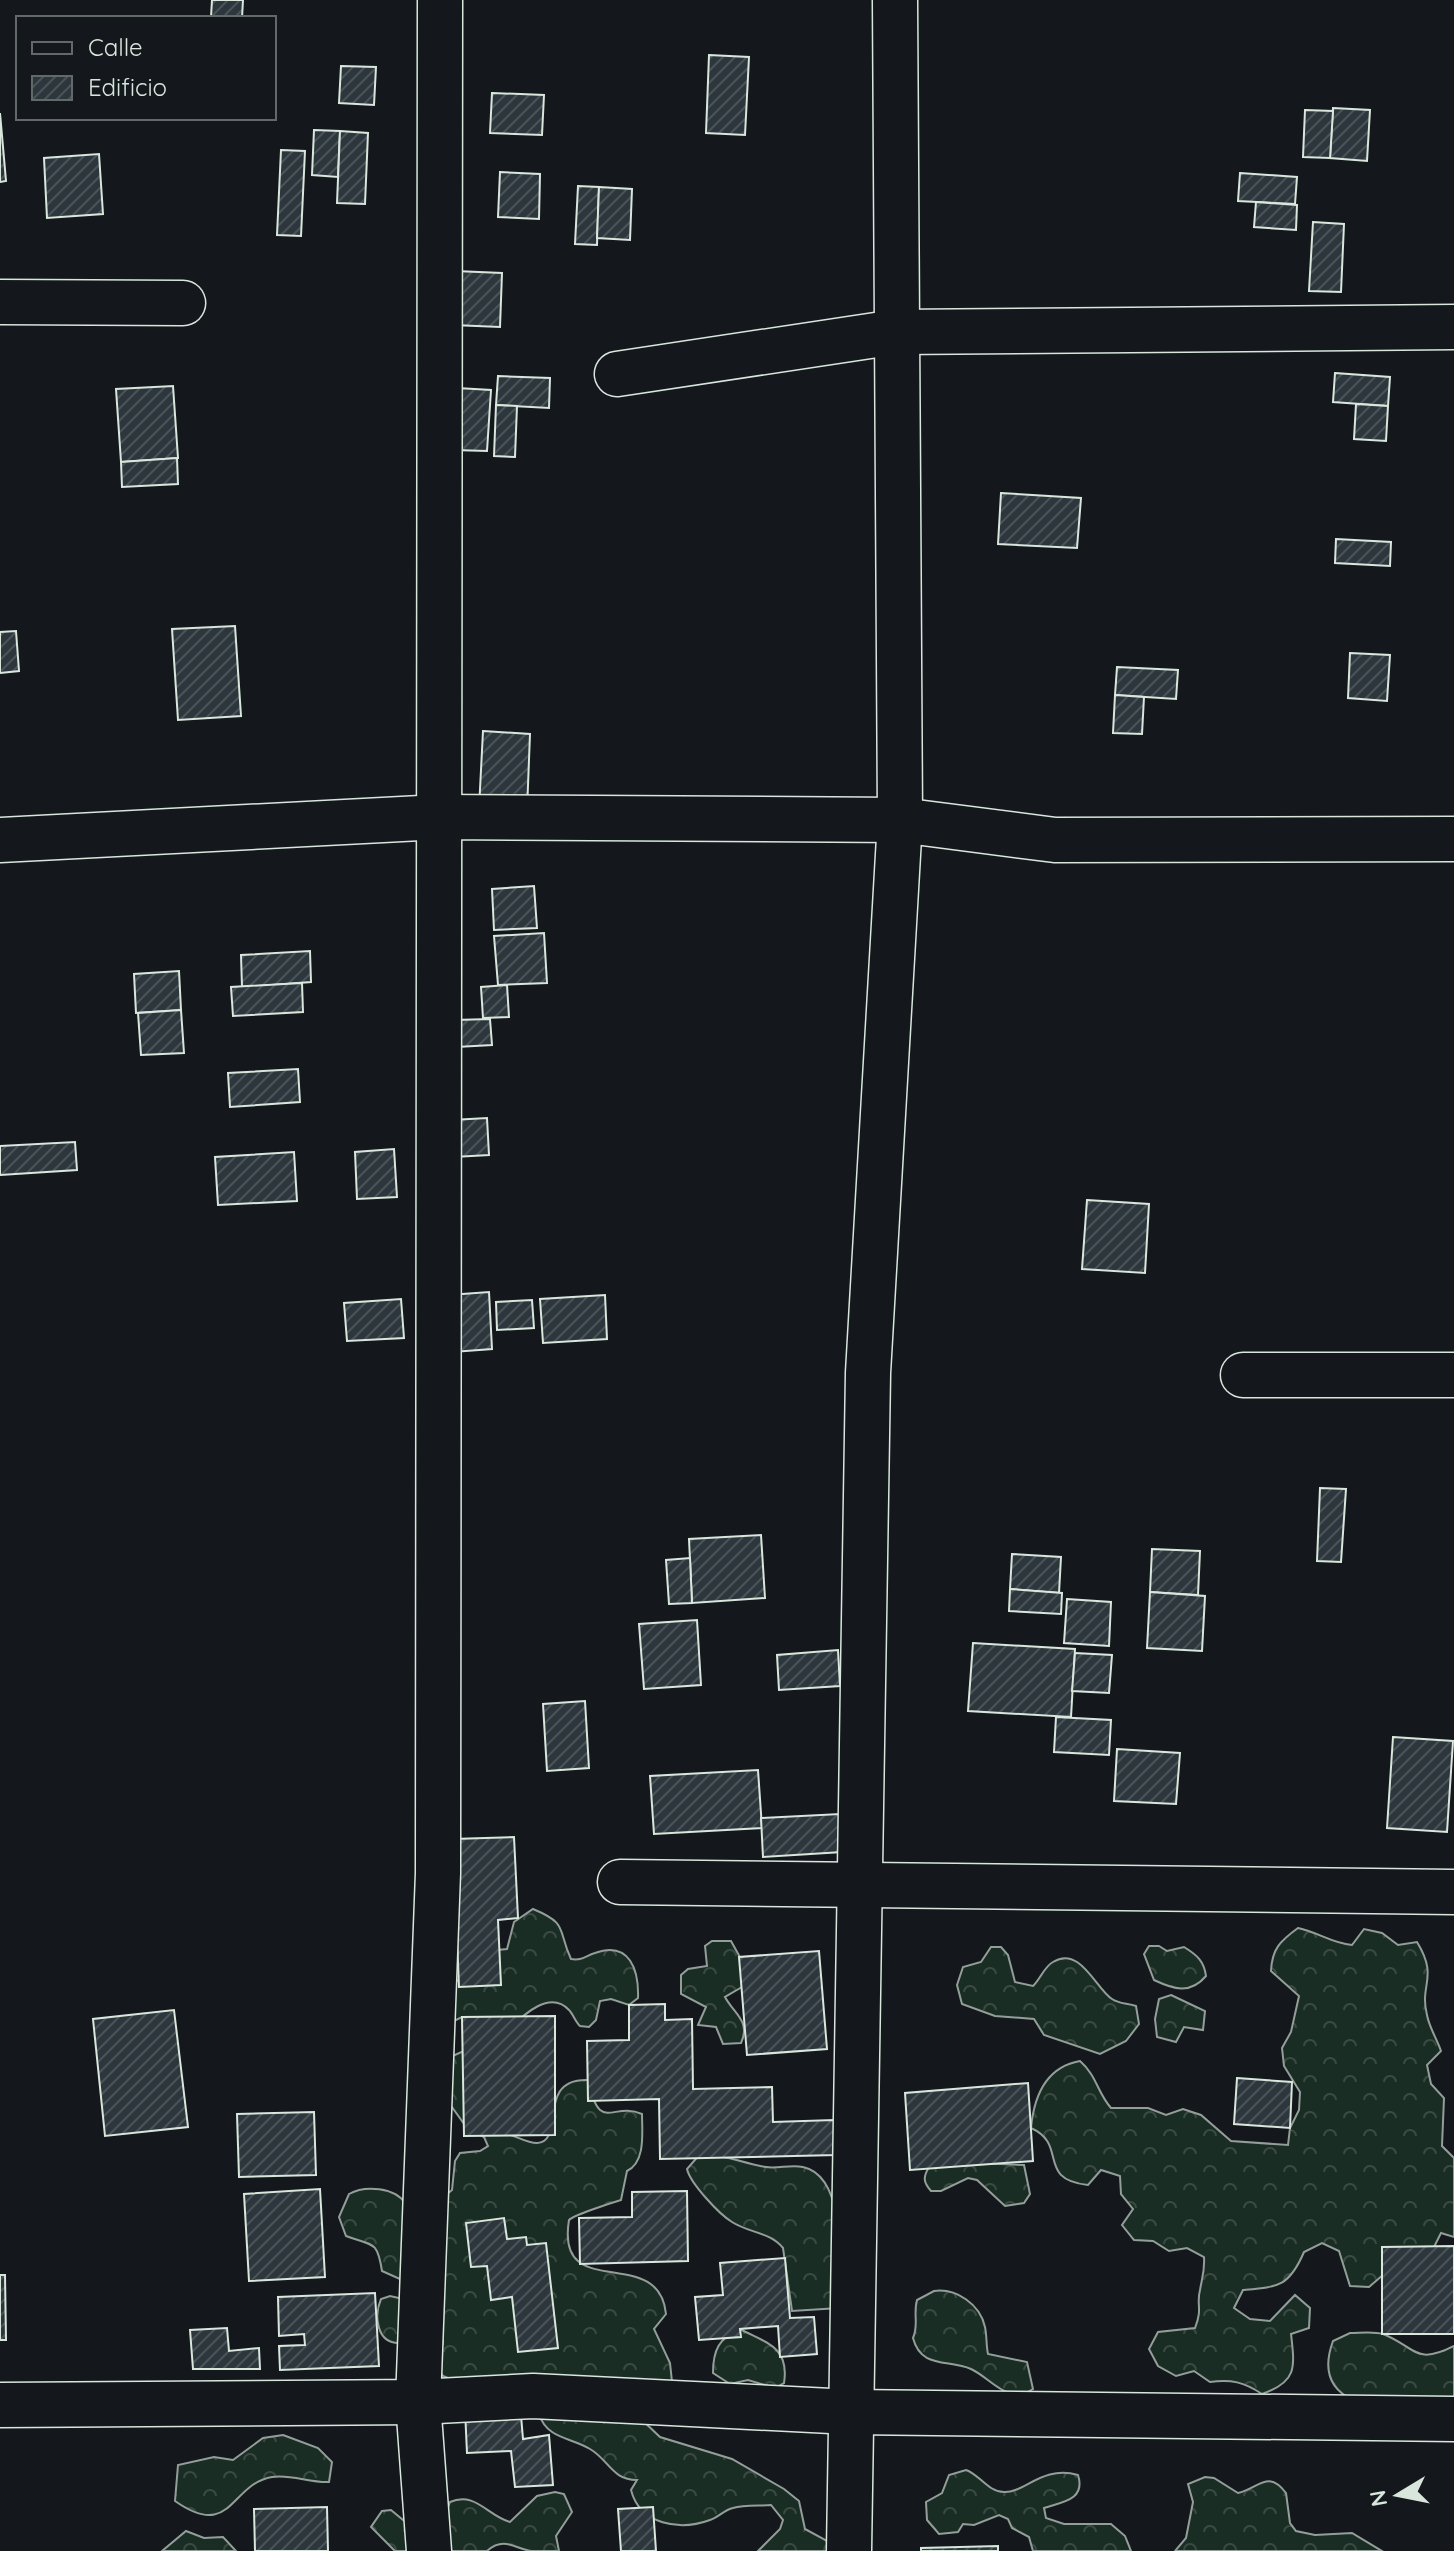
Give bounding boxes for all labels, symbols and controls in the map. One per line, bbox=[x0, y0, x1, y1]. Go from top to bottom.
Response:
legend bbox=[16, 16, 276, 120]
text: Calle bbox=[88, 32, 143, 62]
text: Edificio bbox=[88, 72, 167, 102]
north arrow bbox=[1358, 2455, 1438, 2535]
text: N bbox=[1363, 2488, 1393, 2509]

